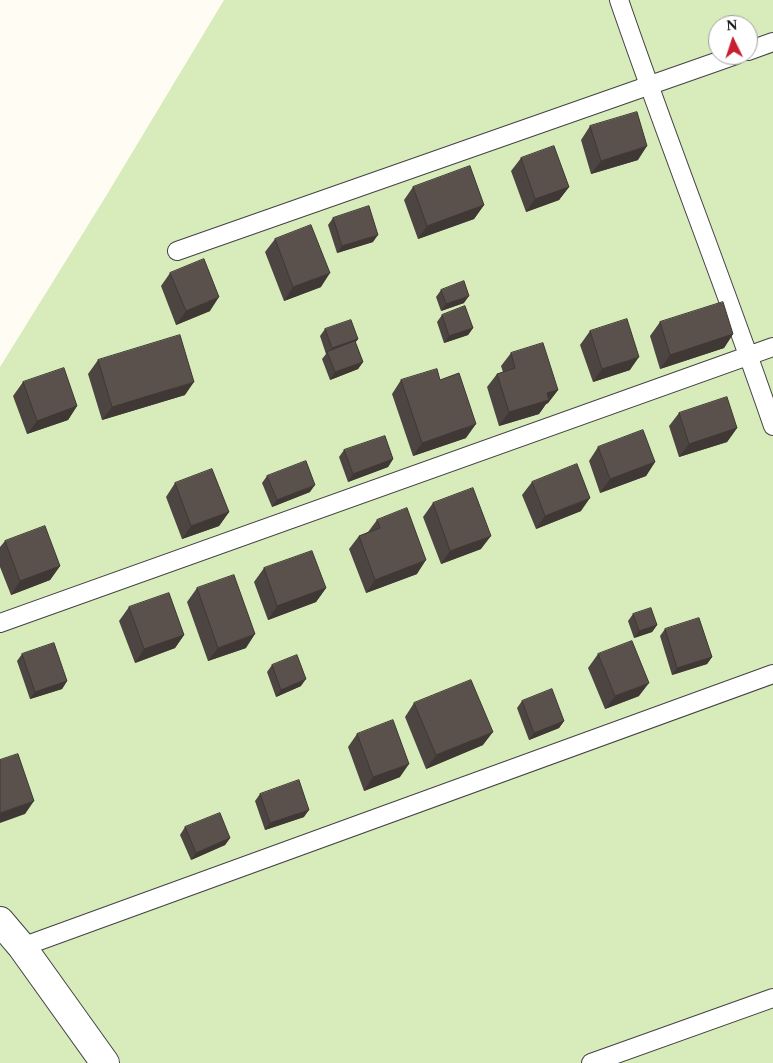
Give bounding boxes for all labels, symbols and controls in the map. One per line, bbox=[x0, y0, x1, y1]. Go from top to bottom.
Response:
north arrow bbox=[708, 15, 758, 65]
text: N bbox=[726, 15, 738, 36]

